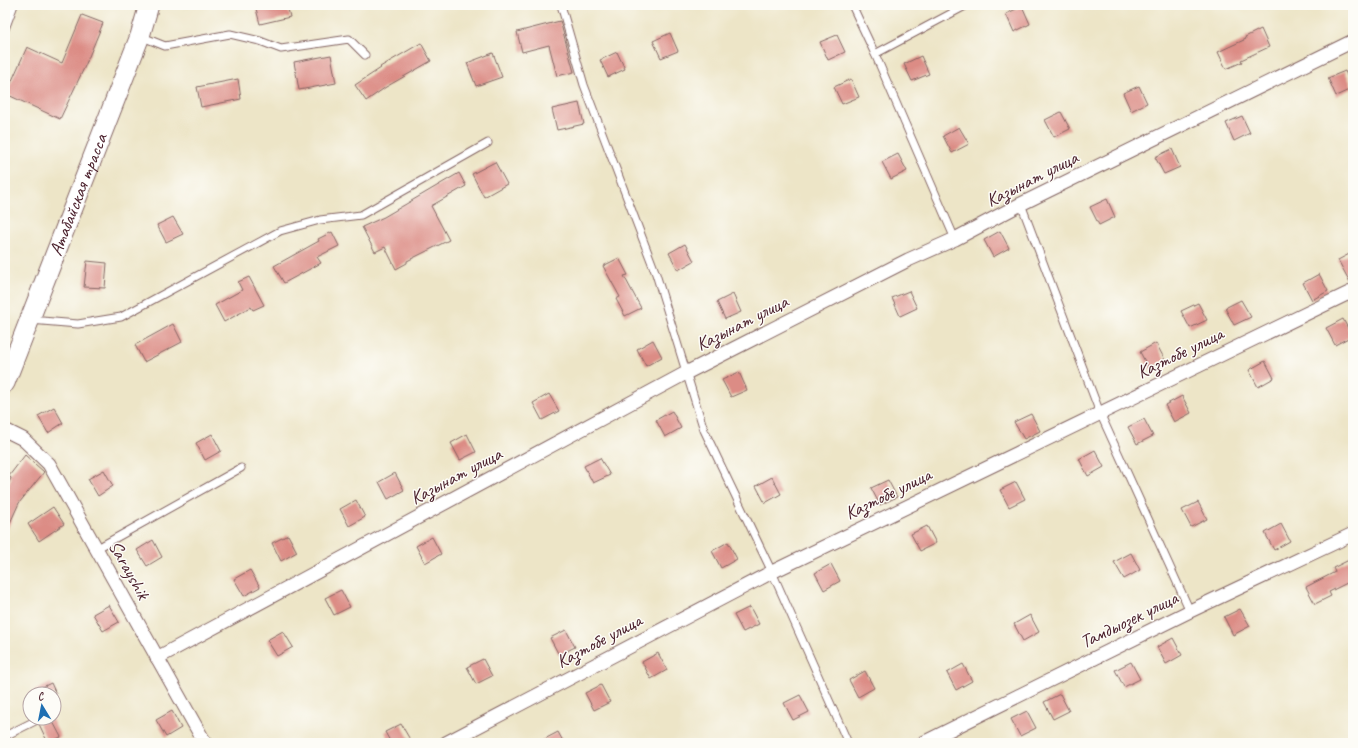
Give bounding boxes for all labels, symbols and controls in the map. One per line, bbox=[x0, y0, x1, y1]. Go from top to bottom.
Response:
street label: Атабайская трасса bbox=[44, 129, 113, 259]
street label: Казынат улица bbox=[982, 145, 1084, 212]
street label: Казынат улица bbox=[692, 289, 794, 356]
street label: Казтобе улица bbox=[1133, 321, 1229, 384]
street label: Казынат улица bbox=[406, 441, 507, 510]
street label: Казтобе улица bbox=[841, 462, 937, 525]
street label: Sarayshik bbox=[103, 536, 156, 605]
street label: Тамдыозек улица bbox=[1076, 585, 1183, 654]
street label: Казтобе улица bbox=[552, 607, 648, 674]
north arrow bbox=[22, 686, 62, 726]
text: С bbox=[36, 689, 46, 704]

